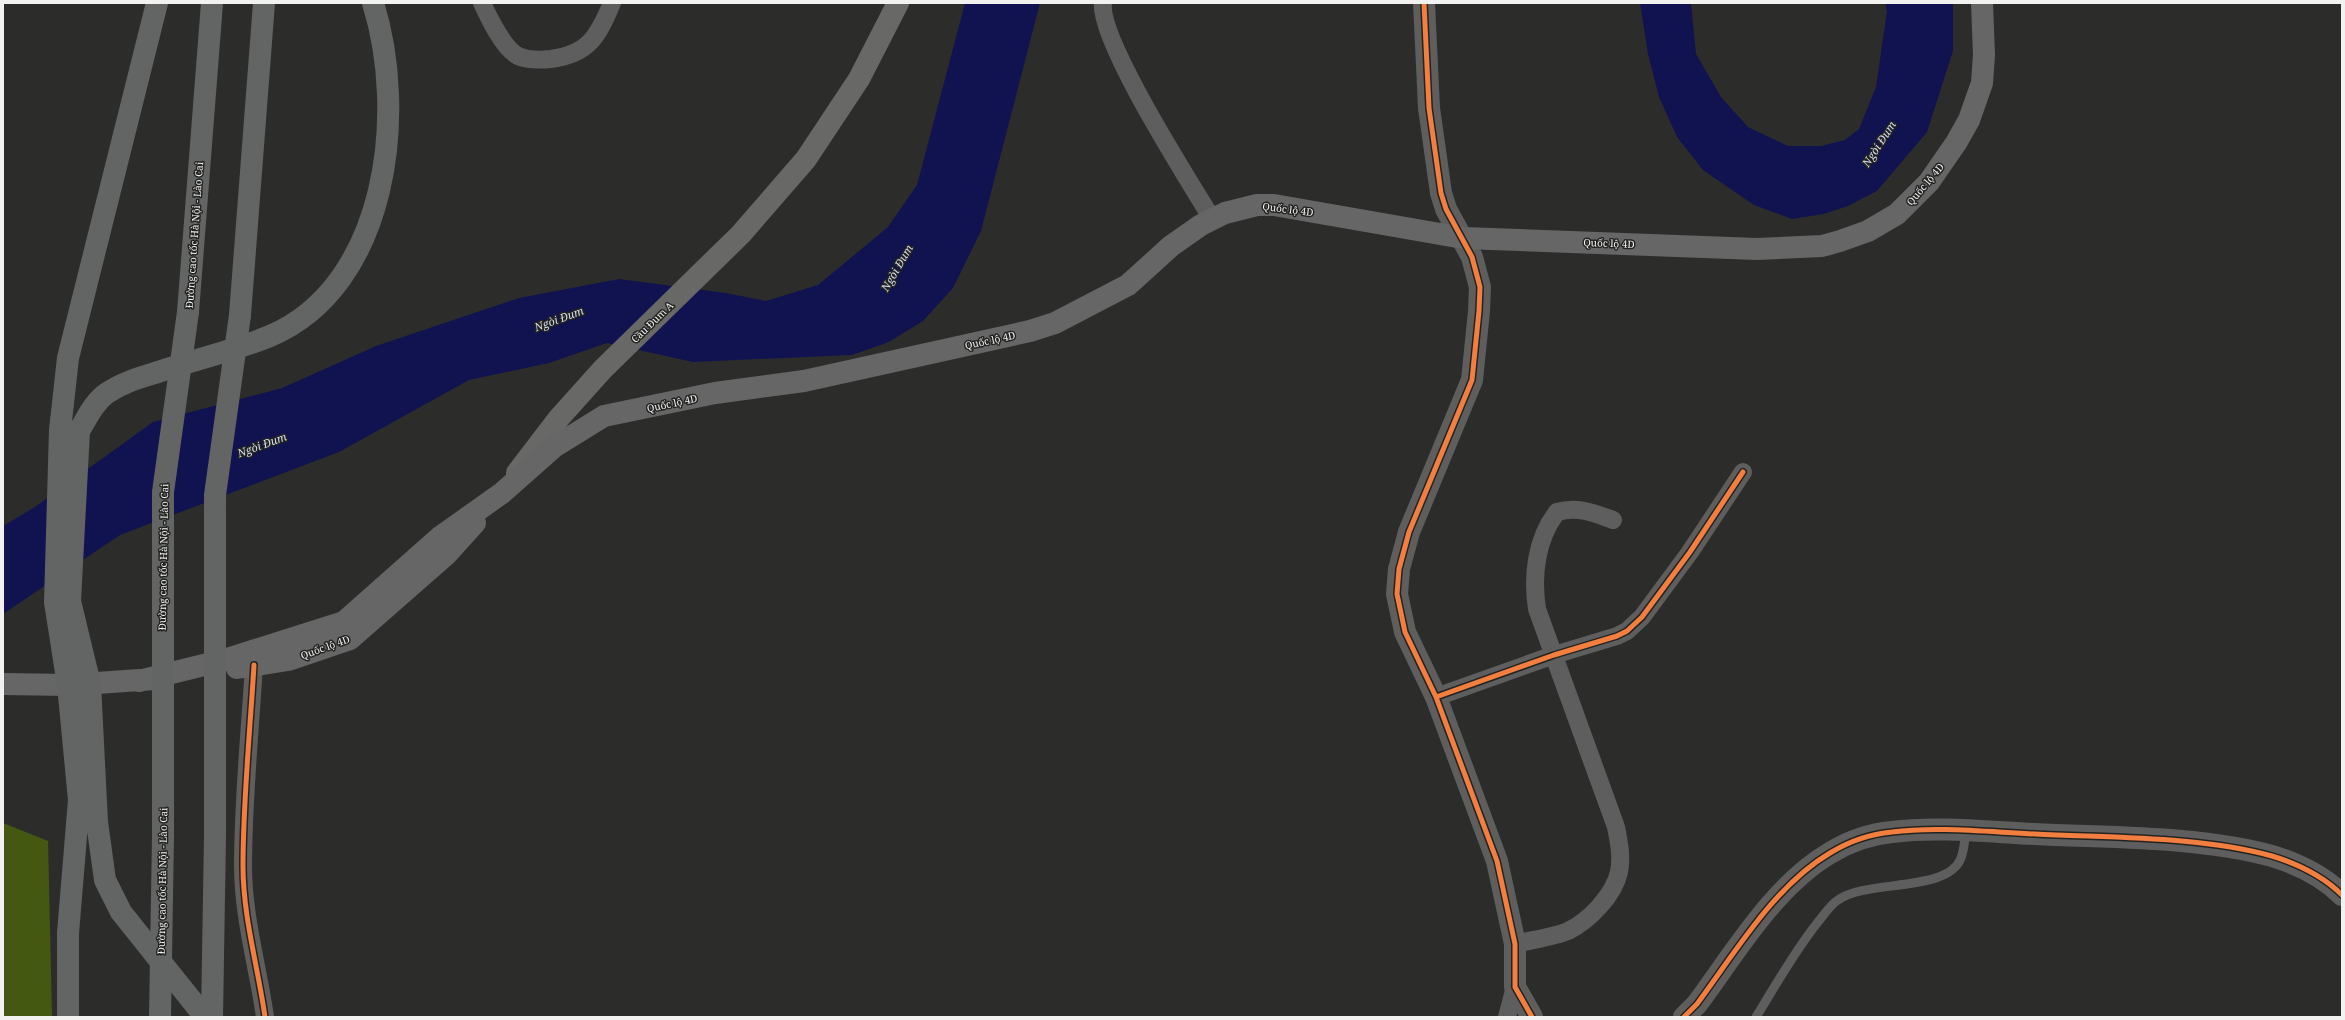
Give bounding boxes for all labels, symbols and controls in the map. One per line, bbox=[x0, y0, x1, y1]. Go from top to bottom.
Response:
water label: Ngòi Đum bbox=[1858, 118, 1899, 170]
street label: Quốc lộ 4D bbox=[1903, 160, 1947, 208]
street label: Đường cao tốc Hà Nội - Lào Cai bbox=[182, 161, 206, 309]
street label: Quốc lộ 4D bbox=[1262, 199, 1314, 219]
street label: Quốc lộ 4D bbox=[1583, 235, 1635, 251]
water label: Ngòi Đum bbox=[877, 242, 916, 295]
street label: Cầu Đum A bbox=[628, 298, 677, 346]
water label: Ngòi Đum bbox=[531, 303, 586, 335]
street label: Quốc lộ 4D bbox=[963, 328, 1017, 352]
street label: Quốc lộ 4D bbox=[645, 391, 699, 415]
water label: Ngòi Đum bbox=[234, 429, 289, 461]
street label: Đường cao tốc Hà Nội - Lào Cai bbox=[155, 483, 171, 630]
street label: Quốc lộ 4D bbox=[298, 632, 352, 662]
street label: Đường cao tốc Hà Nội - Lào Cai bbox=[154, 807, 170, 954]

